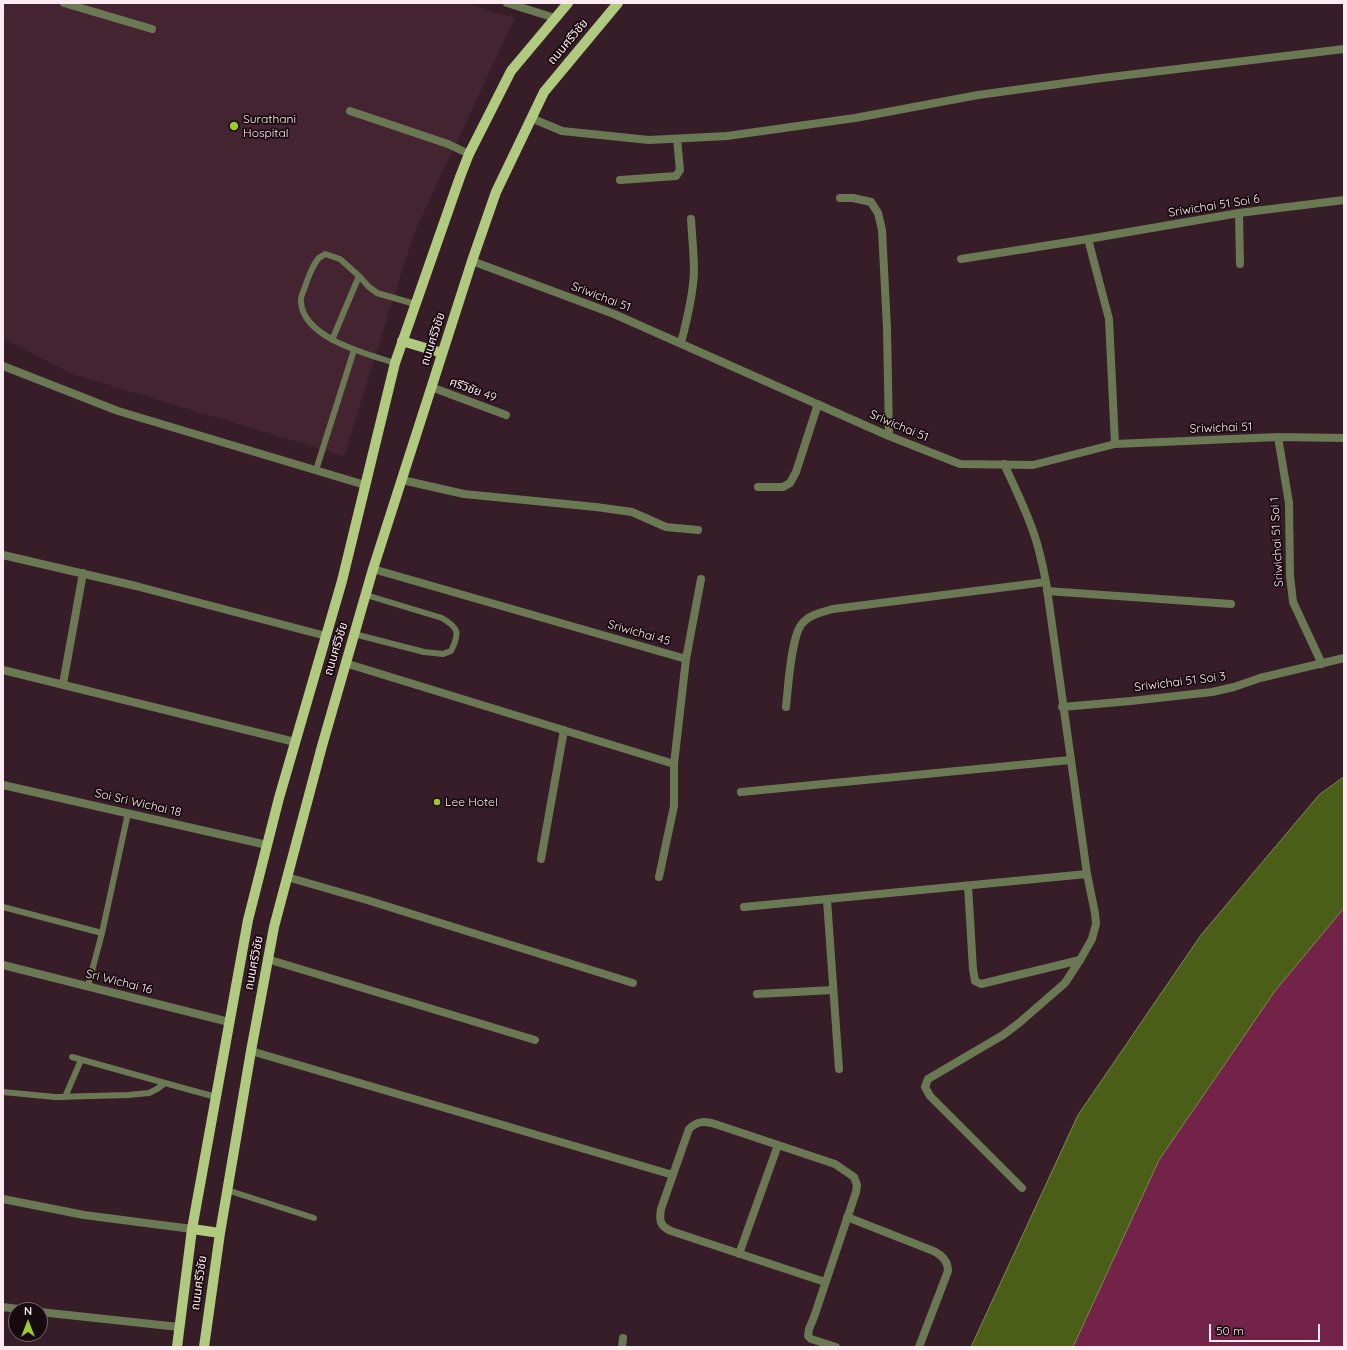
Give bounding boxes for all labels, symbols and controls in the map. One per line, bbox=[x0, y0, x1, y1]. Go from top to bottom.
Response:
street label: ถนนศรีวิชัย bbox=[545, 16, 591, 68]
place label: Surathani Hospital bbox=[243, 112, 296, 140]
marker: Surathani Hospital bbox=[228, 120, 240, 132]
street label: Sriwichai 51 Soi 6 bbox=[1167, 192, 1261, 220]
street label: Sriwichai 51 bbox=[569, 279, 633, 315]
street label: ถนนศรีวิชัย bbox=[418, 311, 448, 367]
street label: ศรีวิชัย 49 bbox=[447, 375, 499, 405]
street label: Sriwichai 51 bbox=[867, 407, 931, 445]
street label: Sriwichai 51 bbox=[1189, 420, 1253, 436]
street label: Sriwichai 51 Soi 1 bbox=[1267, 497, 1287, 587]
street label: Sriwichai 45 bbox=[606, 617, 672, 649]
street label: ถนนศรีวิชัย bbox=[321, 621, 351, 677]
street label: Sriwichai 51 Soi 3 bbox=[1133, 669, 1227, 695]
street label: Soi Sri Wichai 18 bbox=[93, 786, 183, 820]
place label: Lee Hotel bbox=[445, 795, 498, 809]
marker: Lee Hotel bbox=[432, 797, 442, 807]
street label: ถนนศรีวิชัย bbox=[242, 935, 266, 991]
street label: Sri Wichai 16 bbox=[84, 967, 154, 997]
street label: ถนนศรีวิชัย bbox=[188, 1255, 210, 1311]
north arrow bbox=[8, 1302, 48, 1342]
text: N bbox=[24, 1304, 32, 1318]
scale bar bbox=[1211, 1316, 1322, 1342]
text: 50 m bbox=[1216, 1323, 1244, 1338]

